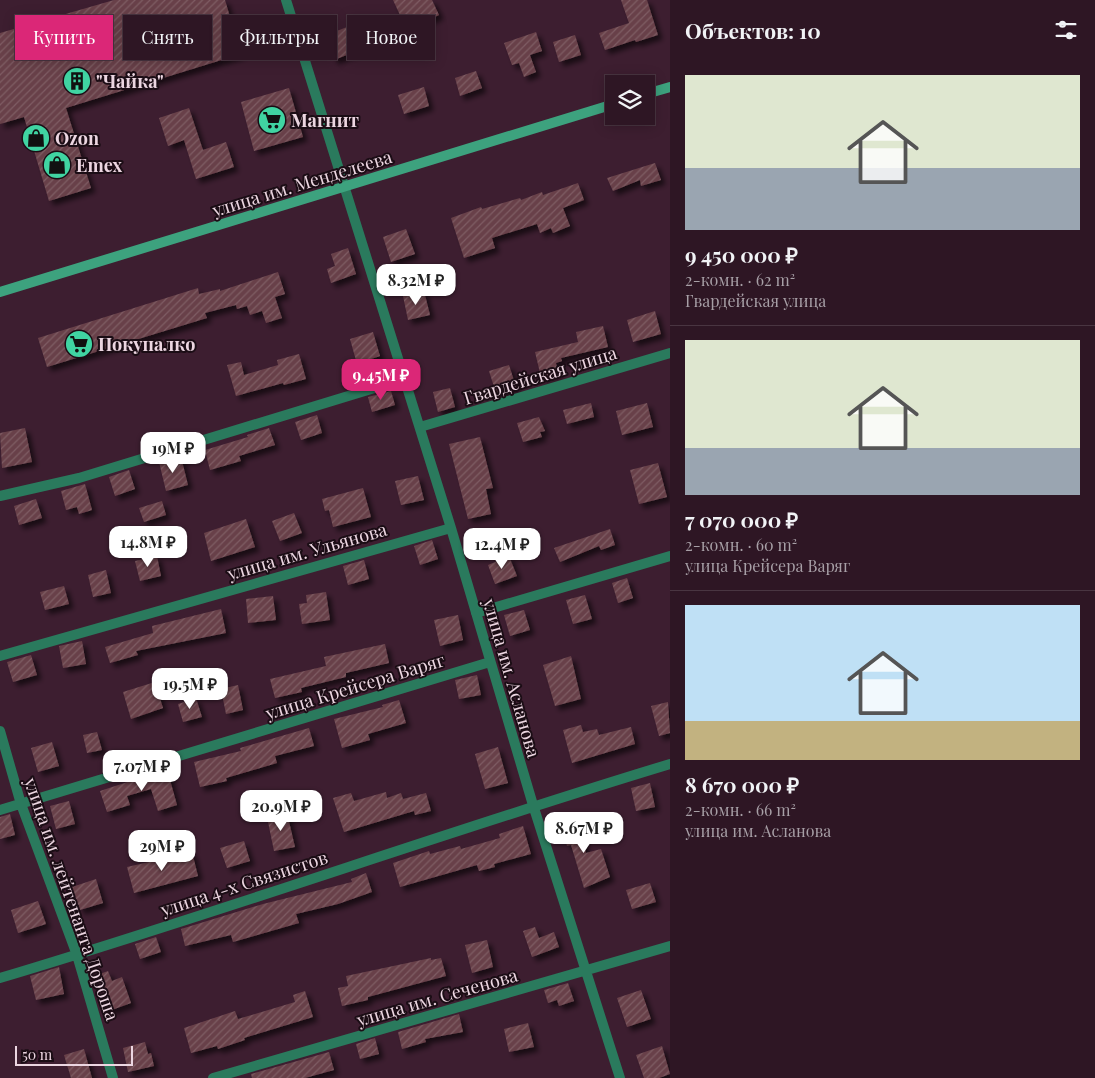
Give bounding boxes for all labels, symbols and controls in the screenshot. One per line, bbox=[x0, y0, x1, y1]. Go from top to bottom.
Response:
chip: Купить bbox=[15, 15, 113, 60]
chip: Снять bbox=[123, 15, 212, 60]
chip: Фильтры bbox=[222, 15, 337, 60]
chip: Новое bbox=[347, 15, 435, 60]
text: Объектов: 10 bbox=[685, 16, 821, 44]
icon: filters bbox=[1052, 16, 1080, 44]
building icon: "Чайка" bbox=[62, 66, 92, 96]
place label: "Чайка" bbox=[96, 69, 164, 93]
map controls bbox=[605, 75, 655, 125]
button: layers bbox=[605, 75, 655, 125]
supermarket icon: Магнит bbox=[257, 105, 287, 135]
icon: home bbox=[838, 107, 928, 197]
place label: Магнит bbox=[291, 108, 360, 132]
shop icon: Ozon bbox=[21, 123, 51, 153]
place label: Ozon bbox=[55, 126, 99, 150]
street label: улица им. Менделеева bbox=[208, 144, 395, 222]
shop icon: Emex bbox=[42, 150, 72, 180]
place label: Emex bbox=[76, 153, 123, 177]
text: 9 450 000 ₽ bbox=[685, 240, 798, 268]
pin: 8.32M ₽ bbox=[370, 264, 462, 306]
text: 8.32M ₽ bbox=[388, 269, 444, 290]
text: 2-комн. · 62 m² bbox=[685, 269, 795, 290]
text: Гвардейская улица bbox=[685, 290, 826, 311]
supermarket icon: Покупалко bbox=[64, 329, 94, 359]
place label: Покупалко bbox=[98, 332, 195, 356]
street label: Гвардейская улица bbox=[460, 340, 620, 410]
pin: 9.45M ₽ bbox=[335, 358, 427, 401]
text: 9.45M ₽ bbox=[353, 364, 409, 385]
icon: home bbox=[838, 373, 928, 463]
pin: 19M ₽ bbox=[138, 432, 208, 474]
text: 19M ₽ bbox=[152, 437, 194, 458]
text: 7 070 000 ₽ bbox=[685, 505, 798, 533]
street label: улица им. Ульянова bbox=[223, 517, 390, 586]
pin: 14.8M ₽ bbox=[102, 526, 194, 568]
pin: 12.4M ₽ bbox=[456, 528, 548, 570]
text: 14.8M ₽ bbox=[120, 531, 176, 552]
text: 12.4M ₽ bbox=[474, 533, 530, 554]
text: 2-комн. · 60 m² bbox=[685, 534, 797, 555]
text: улица Крейсера Варяг bbox=[685, 555, 850, 576]
street label: улица им. Асланова bbox=[478, 595, 546, 760]
icon: home bbox=[838, 638, 928, 728]
street label: улица Крейсера Варяг bbox=[262, 647, 447, 725]
pin: 19.5M ₽ bbox=[144, 668, 236, 710]
text: 19.5M ₽ bbox=[163, 673, 217, 694]
pin: 7.07M ₽ bbox=[96, 750, 188, 792]
text: 7.07M ₽ bbox=[114, 755, 170, 776]
text: 8 670 000 ₽ bbox=[685, 770, 799, 798]
street label: улица им. лейтенанта Дороша bbox=[19, 773, 125, 1024]
pin: 20.9M ₽ bbox=[235, 790, 327, 832]
text: 20.9M ₽ bbox=[251, 795, 311, 816]
text: 2-комн. · 66 m² bbox=[685, 799, 796, 820]
pin: 8.67M ₽ bbox=[538, 812, 630, 854]
text: 8.67M ₽ bbox=[555, 817, 613, 838]
text: улица им. Асланова bbox=[685, 820, 831, 841]
pin: 29M ₽ bbox=[127, 830, 197, 872]
text: 29M ₽ bbox=[139, 835, 185, 856]
street label: улица 4-х Связистов bbox=[156, 845, 331, 922]
street label: улица им. Сеченова bbox=[353, 963, 520, 1032]
scale bar bbox=[15, 1043, 132, 1066]
text: 50 m bbox=[22, 1045, 52, 1064]

